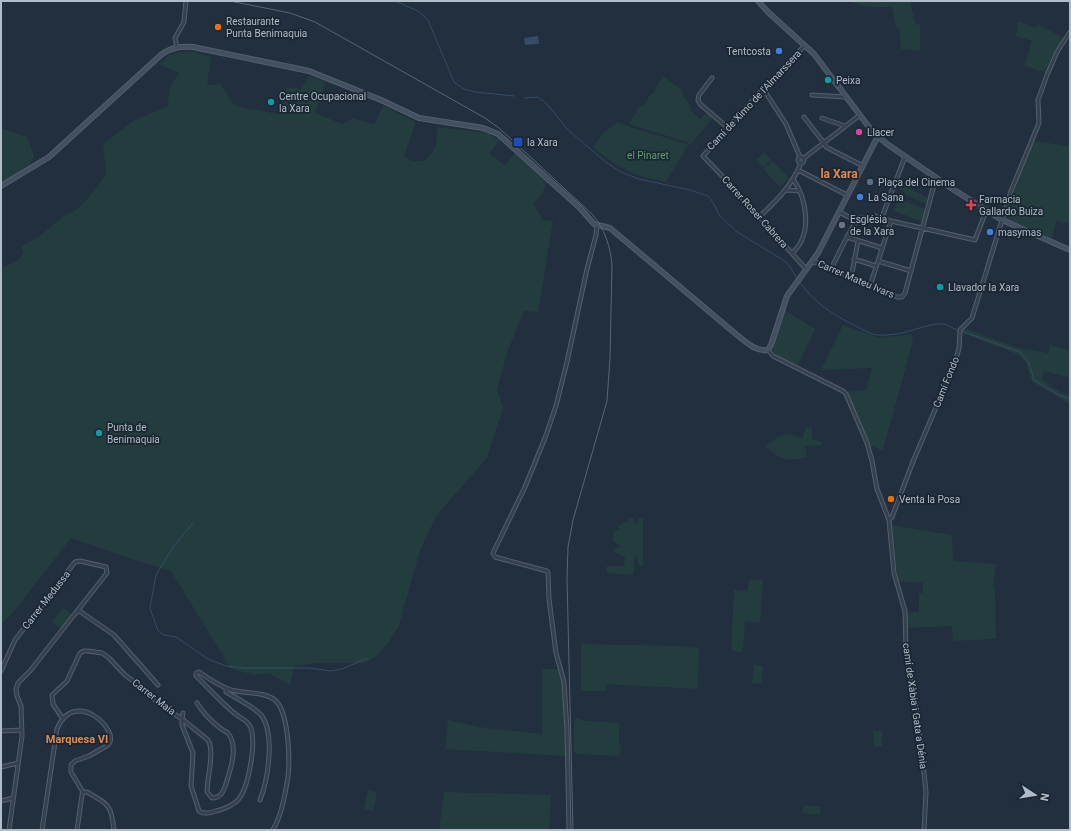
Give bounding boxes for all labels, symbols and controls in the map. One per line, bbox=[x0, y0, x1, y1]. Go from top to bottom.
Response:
place label: Restaurante Punta Benimaquia bbox=[226, 16, 307, 39]
marker: Restaurante Punta Benimaquia bbox=[213, 22, 223, 32]
place label: Tentcosta bbox=[727, 46, 771, 57]
marker: Tentcosta bbox=[774, 46, 784, 56]
street label: Camí de Ximo de l'Almarssera bbox=[705, 48, 803, 152]
marker: Peixa bbox=[823, 75, 833, 85]
place label: Peixa bbox=[836, 75, 860, 86]
place label: Centre Ocupacional la Xara bbox=[279, 91, 366, 114]
marker: Centre Ocupacional la Xara bbox=[266, 97, 276, 107]
marker: Llacer bbox=[854, 127, 864, 137]
place label: Llacer bbox=[867, 127, 895, 138]
marker: la Xara bbox=[512, 136, 524, 148]
place label: la Xara bbox=[527, 137, 558, 148]
park label: el Pinaret bbox=[627, 150, 669, 161]
district label: la Xara bbox=[820, 167, 858, 181]
street label: Carrer Roser Cabrera bbox=[720, 174, 790, 250]
marker: Plaça del Cinema bbox=[865, 177, 875, 187]
place label: Plaça del Cinema bbox=[878, 177, 955, 188]
marker: La Sana bbox=[855, 192, 865, 202]
place label: La Sana bbox=[868, 192, 904, 203]
place label: Farmacia Gallardo Buiza bbox=[979, 194, 1043, 217]
marker: Farmacia Gallardo Buiza bbox=[966, 200, 976, 210]
place label: Església de la Xara bbox=[850, 214, 894, 237]
marker: Església de la Xara bbox=[837, 220, 847, 230]
marker: masymas bbox=[985, 227, 995, 237]
place label: masymas bbox=[998, 227, 1041, 238]
street label: Carrer Mateu Ivars bbox=[816, 258, 896, 300]
marker: Llavador la Xara bbox=[935, 282, 945, 292]
place label: Llavador la Xara bbox=[948, 282, 1019, 293]
street label: Camí Fondo bbox=[931, 355, 961, 409]
place label: Punta de Benimaquia bbox=[107, 422, 160, 445]
marker: Punta de Benimaquia bbox=[94, 428, 104, 438]
marker: Venta la Posa bbox=[886, 494, 896, 504]
place label: Venta la Posa bbox=[899, 494, 960, 505]
street label: Carrer Medussa bbox=[20, 569, 72, 631]
street label: camí de Xàbia i Gata a Dénia bbox=[901, 642, 929, 770]
street label: Carrer Maia bbox=[130, 677, 178, 717]
district label: Marquesa VI bbox=[46, 733, 108, 746]
north arrow bbox=[1015, 775, 1055, 815]
text: N bbox=[1037, 792, 1051, 802]

